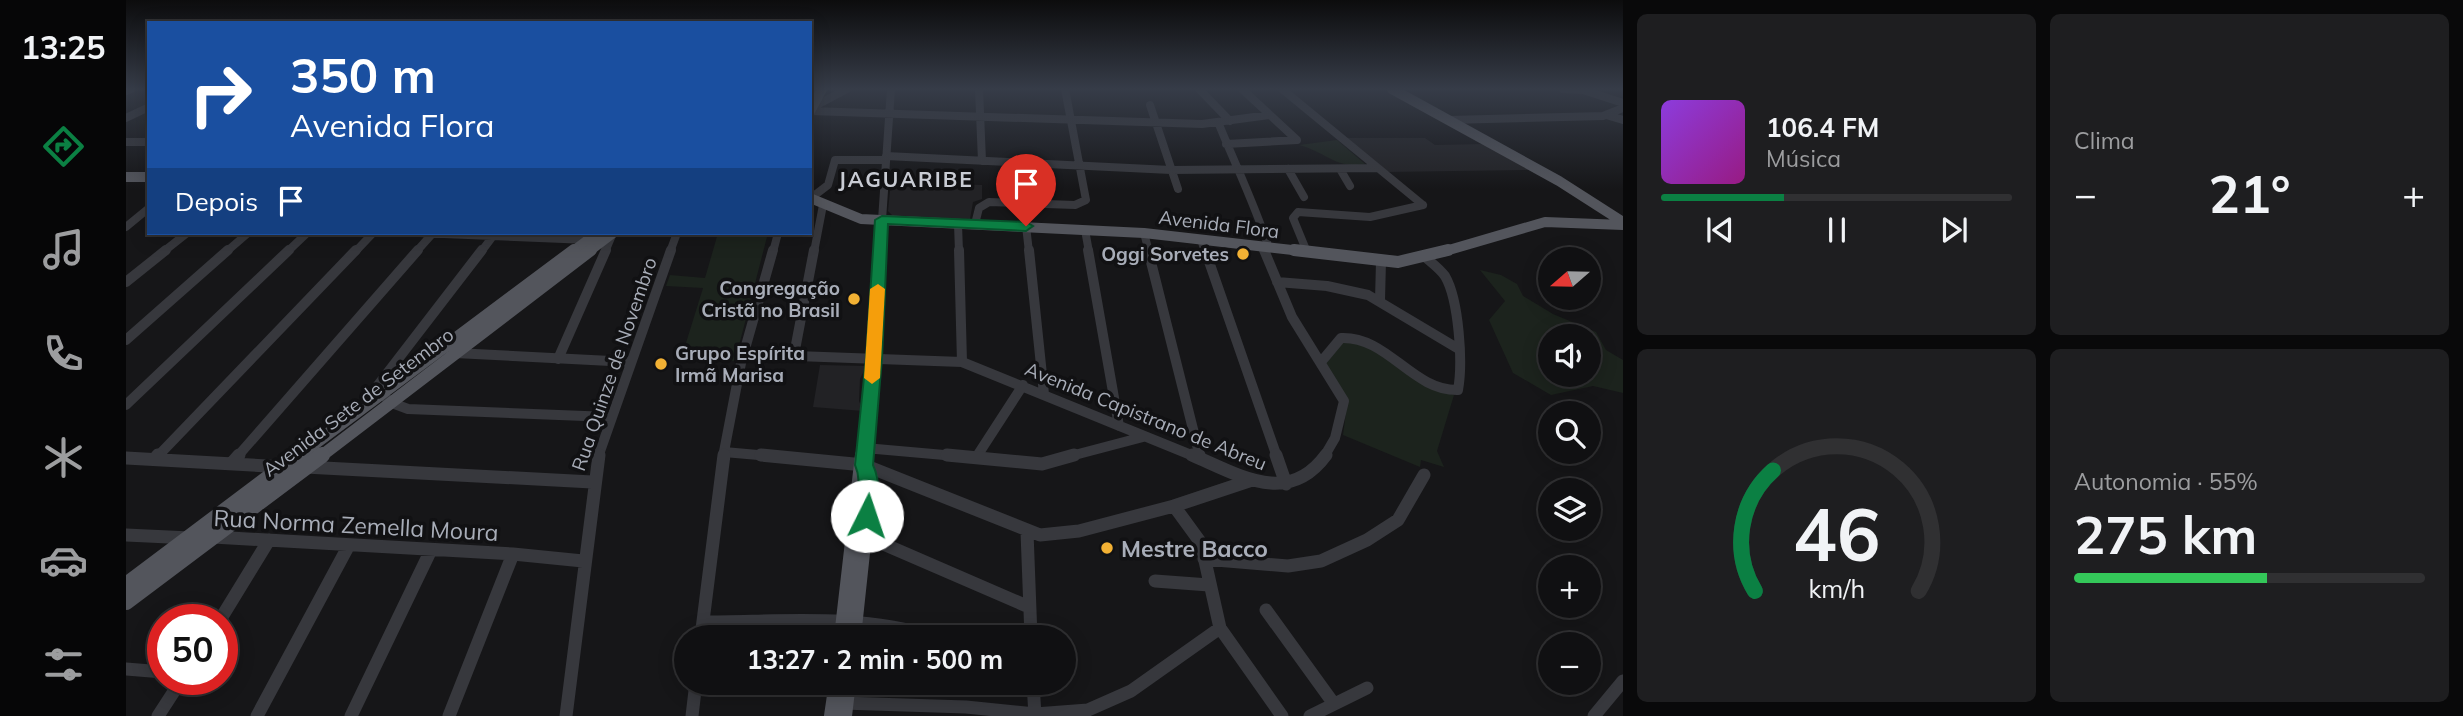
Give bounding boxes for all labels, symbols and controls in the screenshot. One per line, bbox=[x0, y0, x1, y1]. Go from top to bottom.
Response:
text: 13:25 bbox=[21, 27, 105, 67]
text: 350 m bbox=[290, 44, 436, 105]
icon: right bbox=[175, 49, 266, 140]
text: Avenida Flora bbox=[290, 105, 495, 145]
text: 106.4 FM bbox=[1766, 111, 1879, 144]
icon: directions bbox=[39, 122, 88, 171]
text: Clima bbox=[2074, 126, 2135, 155]
text: Música bbox=[1766, 144, 1841, 173]
pin bbox=[996, 154, 1056, 226]
text: 21° bbox=[2208, 161, 2291, 226]
icon: arrive bbox=[1007, 165, 1045, 203]
district label: JAGUARIBE bbox=[838, 166, 974, 192]
text: − bbox=[2074, 170, 2097, 218]
text: + bbox=[2402, 170, 2425, 218]
icon: arrive bbox=[272, 182, 310, 220]
text: Depois bbox=[175, 185, 258, 218]
street label: Avenida Flora bbox=[1157, 205, 1281, 243]
icon: previous bbox=[1701, 211, 1739, 249]
icon: pause bbox=[1818, 211, 1856, 249]
icon: next bbox=[1935, 211, 1973, 249]
icon: music bbox=[39, 225, 88, 274]
place label: Oggi Sorvetes bbox=[1101, 242, 1229, 266]
marker: Oggi Sorvetes bbox=[1235, 246, 1251, 262]
north arrow bbox=[1538, 247, 1601, 310]
map controls bbox=[1538, 247, 1601, 695]
street label: Rua Quinze de Novembro bbox=[566, 254, 662, 474]
place label: Congregação Cristã no Brasil bbox=[701, 276, 840, 322]
marker: Congregação Cristã no Brasil bbox=[846, 291, 862, 307]
street label: Avenida Sete de Setembro bbox=[258, 322, 458, 482]
button: sound bbox=[1538, 324, 1601, 387]
icon: phone bbox=[39, 329, 88, 378]
place label: Grupo Espírita Irmã Marisa bbox=[675, 341, 805, 387]
marker: Grupo Espírita Irmã Marisa bbox=[653, 356, 669, 372]
street label: Avenida Capistrano de Abreu bbox=[1022, 356, 1270, 476]
button: search bbox=[1538, 401, 1601, 464]
icon: climate bbox=[39, 433, 88, 482]
text: Autonomia · 55% bbox=[2074, 467, 2258, 496]
button: layers bbox=[1538, 478, 1601, 541]
position arrow bbox=[830, 479, 904, 553]
text: 46 bbox=[1793, 489, 1880, 580]
text: 275 km bbox=[2074, 502, 2257, 567]
street label: Rua Norma Zemella Moura bbox=[213, 503, 499, 547]
place label: Mestre Bacco bbox=[1121, 534, 1268, 563]
icon: car bbox=[39, 536, 88, 585]
marker: Mestre Bacco bbox=[1099, 540, 1115, 556]
button: + bbox=[1538, 555, 1601, 618]
text: km/h bbox=[1808, 573, 1865, 604]
speed limit sign: 50 bbox=[147, 604, 238, 695]
button: − bbox=[1538, 632, 1601, 695]
icon: filters bbox=[39, 640, 88, 689]
text: 13:27 · 2 min · 500 m bbox=[747, 643, 1003, 676]

